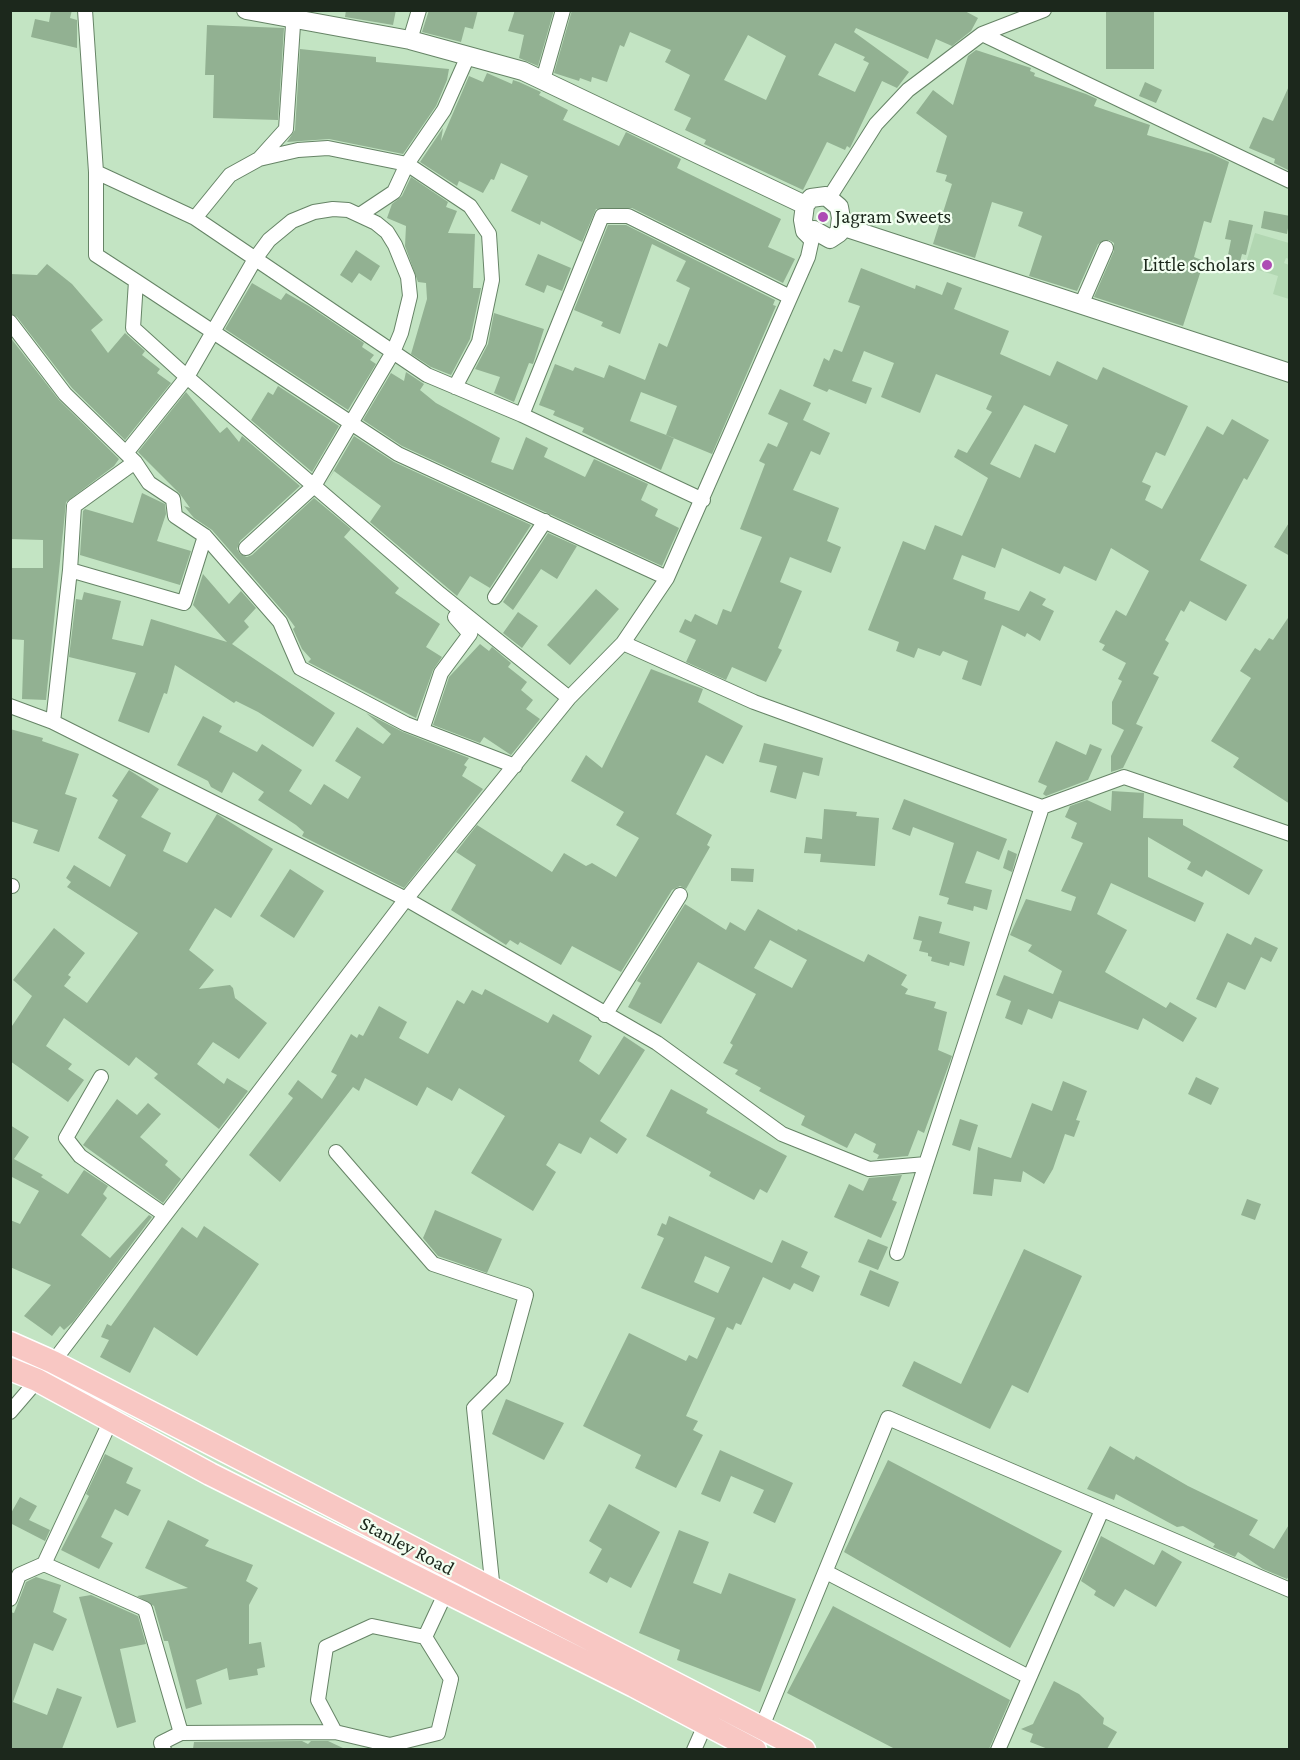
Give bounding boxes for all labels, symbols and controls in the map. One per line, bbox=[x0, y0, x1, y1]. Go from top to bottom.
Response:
place label: Jagram Sweets bbox=[835, 205, 951, 229]
marker: Jagram Sweets bbox=[816, 210, 830, 224]
place label: Little scholars bbox=[1143, 253, 1255, 277]
marker: Little scholars bbox=[1260, 258, 1274, 272]
street label: Stanley Road bbox=[356, 1511, 458, 1581]

